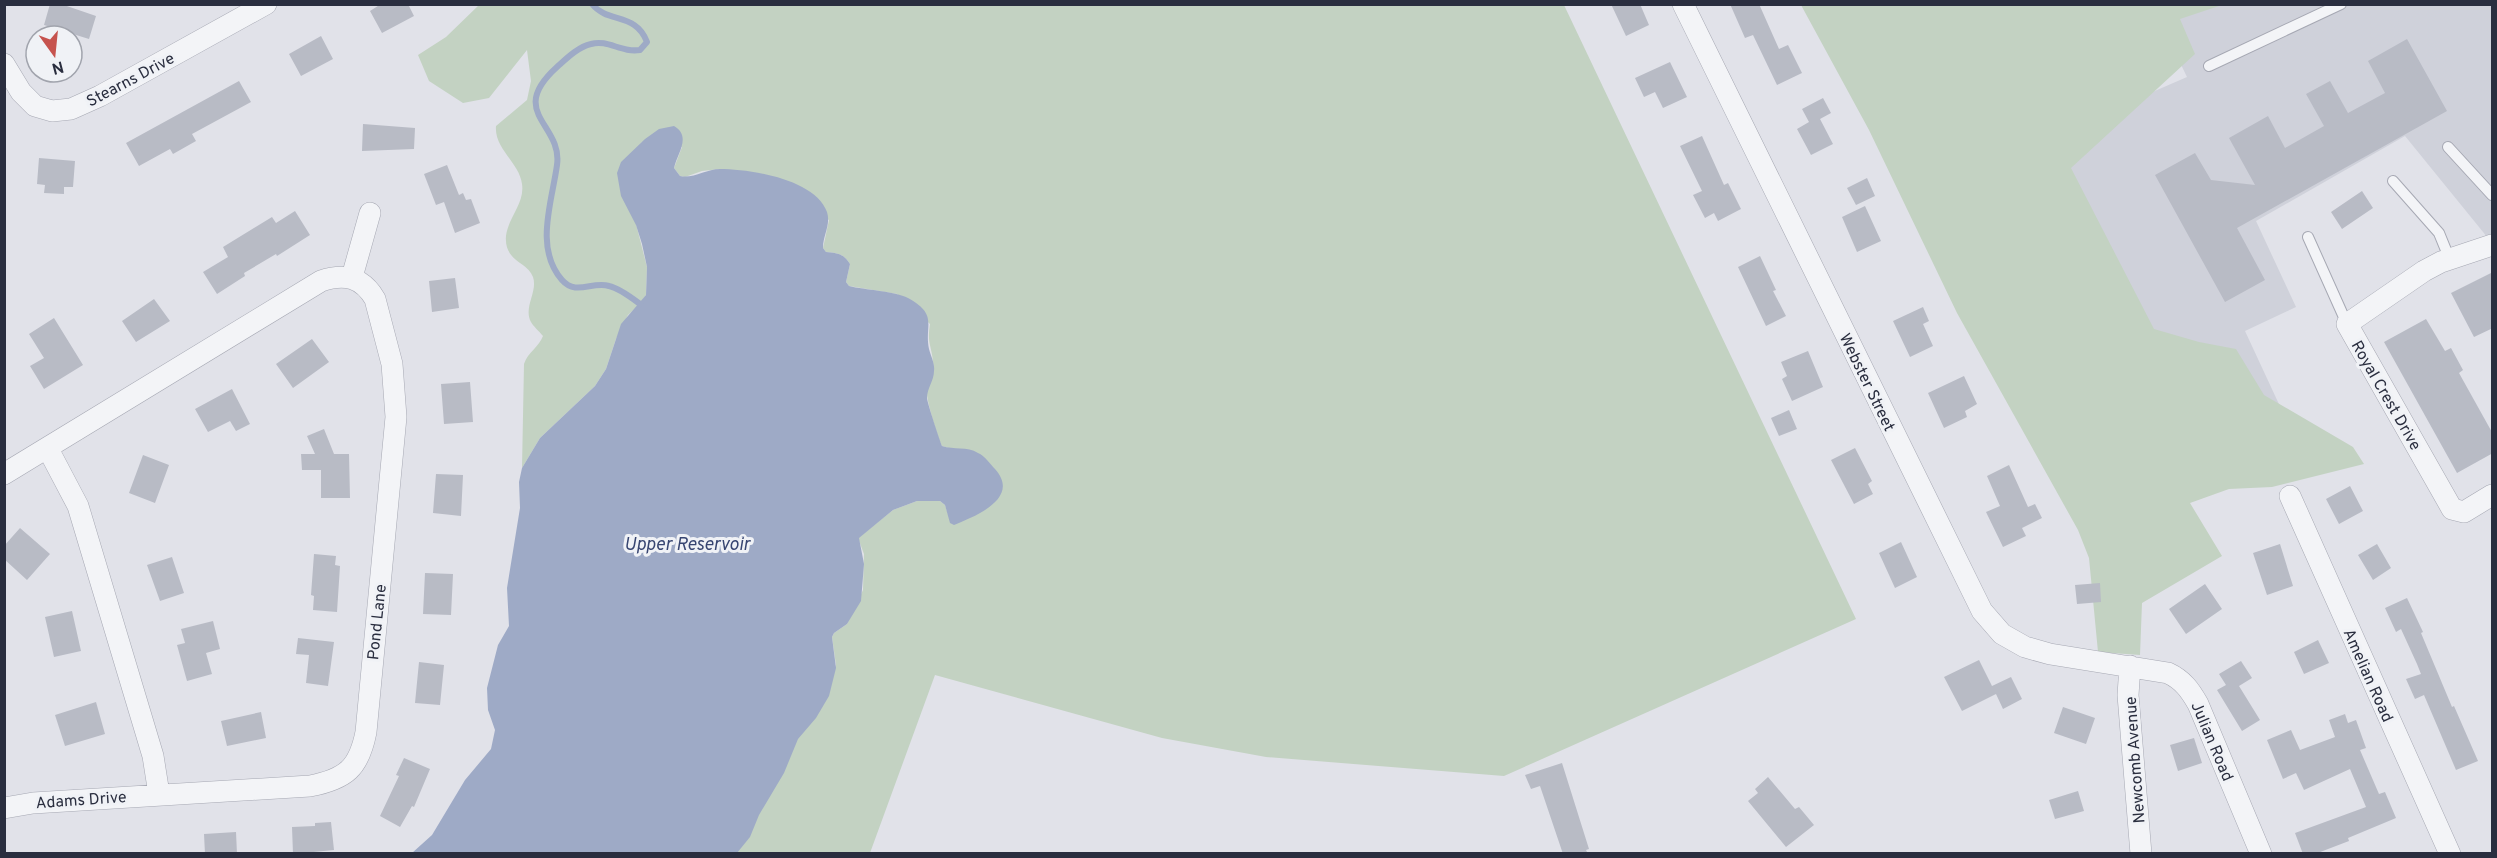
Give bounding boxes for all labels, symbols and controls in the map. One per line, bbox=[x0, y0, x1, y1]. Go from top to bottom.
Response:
north arrow bbox=[24, 24, 84, 84]
street label: Stearns Drive bbox=[84, 49, 178, 112]
text: N bbox=[49, 55, 66, 78]
street label: Webster Street bbox=[1834, 331, 1899, 435]
street label: Royal Crest Drive bbox=[2346, 338, 2425, 454]
water label: Upper Reservoir bbox=[624, 534, 752, 557]
street label: Pond Lane bbox=[364, 583, 392, 661]
street label: Amelian Road bbox=[2338, 626, 2397, 726]
street label: Newcomb Avenue bbox=[2122, 696, 2150, 824]
street label: Julian Road bbox=[2185, 699, 2237, 785]
street label: Adams Drive bbox=[35, 788, 127, 814]

